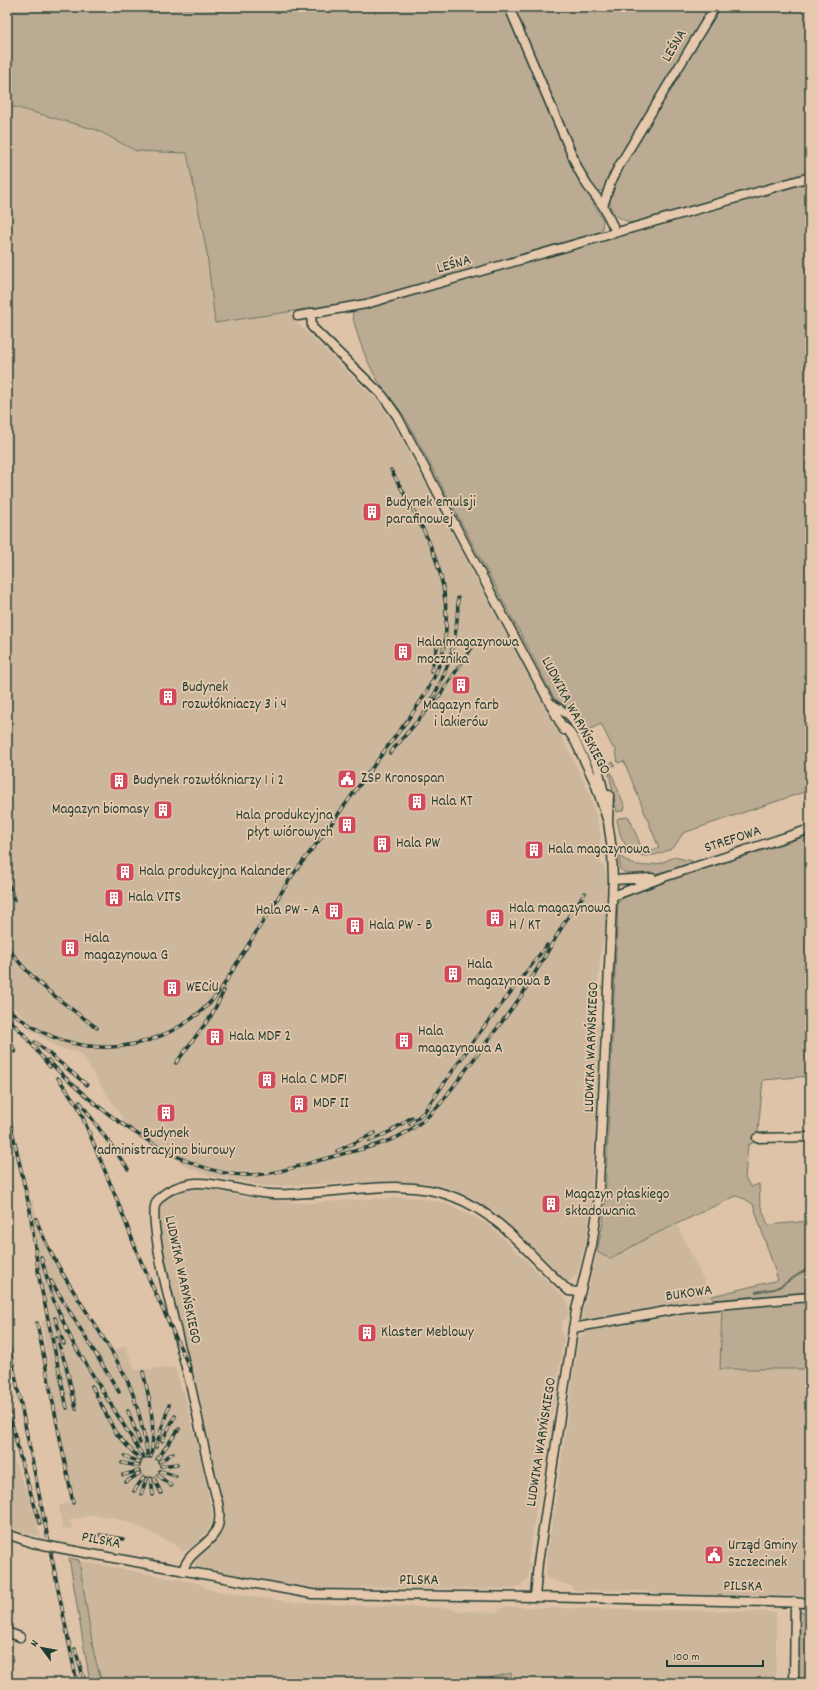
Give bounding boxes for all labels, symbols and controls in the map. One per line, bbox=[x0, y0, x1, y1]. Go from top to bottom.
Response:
street label: LEŚNA bbox=[657, 25, 693, 67]
street label: LEŚNA bbox=[434, 250, 474, 280]
place label: Budynek emulsji parafinowej bbox=[386, 492, 476, 531]
building icon: Budynek emulsji parafinowej bbox=[361, 501, 383, 523]
place label: Hala magazynowa mocznika bbox=[417, 632, 520, 671]
building icon: Hala magazynowa mocznika bbox=[392, 641, 414, 663]
street label: LUDWIKA WARYŃSKIEGO bbox=[535, 653, 615, 779]
building icon: Magazyn farb i lakierów bbox=[450, 674, 472, 696]
place label: Budynek rozwłókniaczy 3 i 4 bbox=[182, 677, 287, 716]
building icon: Budynek rozwłókniaczy 3 i 4 bbox=[157, 686, 179, 708]
place label: Magazyn farb i lakierów bbox=[423, 695, 499, 734]
public building icon: ZSP Kronospan bbox=[336, 768, 358, 790]
place label: ZSP Kronospan bbox=[361, 768, 445, 790]
building icon: Budynek rozwłókniarzy 1 i 2 bbox=[108, 770, 130, 792]
place label: Budynek rozwłókniarzy 1 i 2 bbox=[133, 770, 284, 792]
building icon: Hala KT bbox=[406, 791, 428, 813]
place label: Hala KT bbox=[431, 791, 473, 813]
place label: Magazyn biomasy bbox=[52, 799, 150, 821]
building icon: Magazyn biomasy bbox=[152, 799, 174, 821]
place label: Hala produkcyjna płyt wiórowych bbox=[235, 805, 334, 844]
building icon: Hala produkcyjna płyt wiórowych bbox=[336, 814, 358, 836]
street label: STREFOWA bbox=[702, 820, 764, 860]
building icon: Hala PW bbox=[371, 833, 393, 855]
place label: Hala PW bbox=[396, 833, 441, 855]
building icon: Hala magazynowa bbox=[523, 839, 545, 861]
place label: Hala magazynowa bbox=[548, 839, 651, 861]
building icon: Hala produkcyjna Kalander bbox=[114, 861, 136, 883]
place label: Hala produkcyjna Kalander bbox=[139, 861, 291, 883]
building icon: Hala VITS bbox=[103, 887, 125, 909]
place label: Hala VITS bbox=[128, 887, 181, 909]
place label: Hala magazynowa H / KT bbox=[509, 898, 612, 937]
place label: Hala PW - A bbox=[256, 900, 320, 922]
building icon: Hala PW - A bbox=[323, 900, 345, 922]
building icon: Hala magazynowa H / KT bbox=[484, 907, 506, 929]
building icon: Hala PW - B bbox=[344, 915, 366, 937]
place label: Hala PW - B bbox=[369, 915, 432, 937]
place label: Hala magazynowa G bbox=[84, 928, 168, 967]
building icon: Hala magazynowa G bbox=[59, 937, 81, 959]
place label: Hala magazynowa B bbox=[467, 954, 551, 993]
building icon: Hala magazynowa B bbox=[442, 963, 464, 985]
building icon: WECiU bbox=[161, 977, 183, 999]
place label: WECiU bbox=[186, 977, 219, 999]
street label: LUDWIKA WARYŃSKIEGO bbox=[579, 981, 605, 1113]
place label: Hala magazynowa A bbox=[418, 1021, 503, 1060]
building icon: Hala MDF 2 bbox=[204, 1026, 226, 1048]
place label: Hala MDF 2 bbox=[229, 1026, 291, 1048]
building icon: Hala magazynowa A bbox=[393, 1030, 415, 1052]
building icon: Hala C MDF1 bbox=[256, 1069, 278, 1091]
place label: Hala C MDF1 bbox=[281, 1069, 347, 1091]
building icon: MDF II bbox=[288, 1093, 310, 1115]
place label: MDF II bbox=[313, 1093, 349, 1115]
building icon: Budynek administracyjno biurowy bbox=[155, 1102, 177, 1124]
place label: Budynek administracyjno biurowy bbox=[97, 1123, 236, 1162]
place label: Magazyn płaskiego składowania bbox=[565, 1184, 670, 1223]
building icon: Magazyn płaskiego składowania bbox=[540, 1193, 562, 1215]
street label: LUDWIKA WARYŃSKIEGO bbox=[158, 1214, 206, 1346]
street label: BUKOWA bbox=[664, 1280, 714, 1308]
building icon: Klaster Meblowy bbox=[356, 1322, 378, 1344]
place label: Klaster Meblowy bbox=[381, 1322, 475, 1344]
street label: LUDWIKA WARYŃSKIEGO bbox=[521, 1376, 563, 1508]
street label: PILSKA bbox=[80, 1526, 122, 1556]
place label: Urząd Gminy Szczecinek bbox=[728, 1535, 798, 1574]
public building icon: Urząd Gminy Szczecinek bbox=[703, 1544, 725, 1566]
street label: PILSKA bbox=[399, 1570, 439, 1592]
street label: PILSKA bbox=[723, 1576, 763, 1598]
north arrow bbox=[22, 1628, 62, 1668]
text: N bbox=[27, 1637, 44, 1650]
scale bar bbox=[667, 1642, 763, 1668]
text: 100 m bbox=[673, 1649, 700, 1666]

